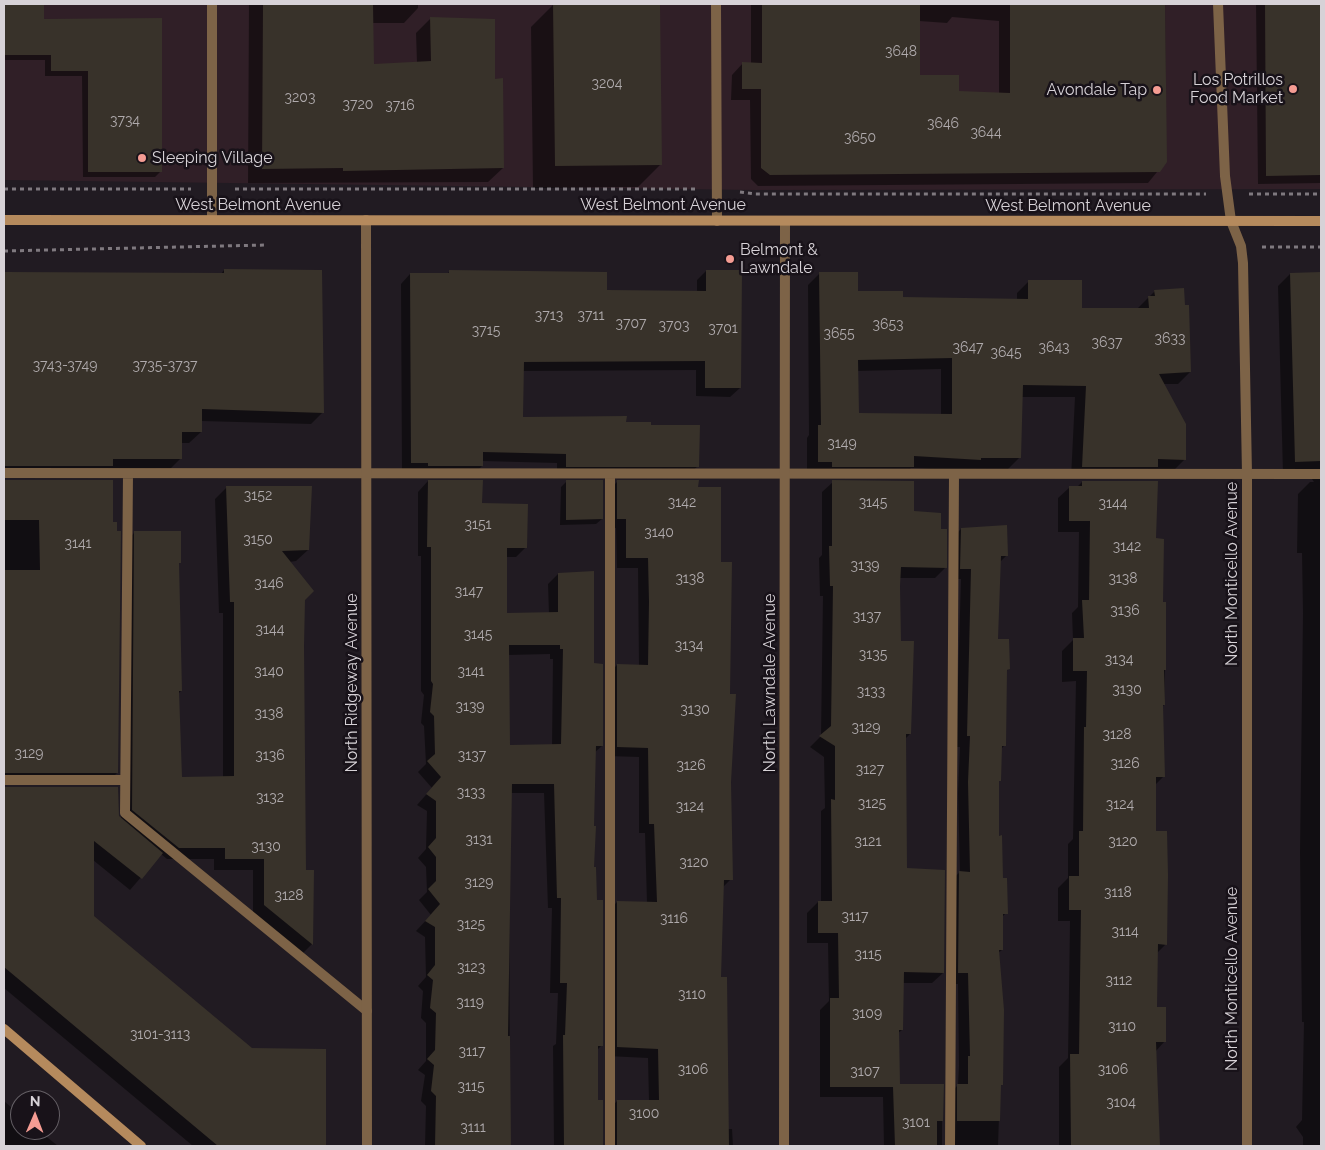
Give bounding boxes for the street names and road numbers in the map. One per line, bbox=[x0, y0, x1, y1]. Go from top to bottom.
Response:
street label: West Belmont Avenue bbox=[175, 195, 341, 215]
street label: West Belmont Avenue bbox=[580, 195, 746, 215]
street label: West Belmont Avenue bbox=[985, 196, 1151, 216]
street label: North Monticello Avenue bbox=[1222, 482, 1242, 666]
street label: North Ridgeway Avenue bbox=[342, 593, 362, 773]
street label: North Lawndale Avenue bbox=[760, 594, 780, 772]
street label: North Monticello Avenue bbox=[1222, 887, 1242, 1071]

